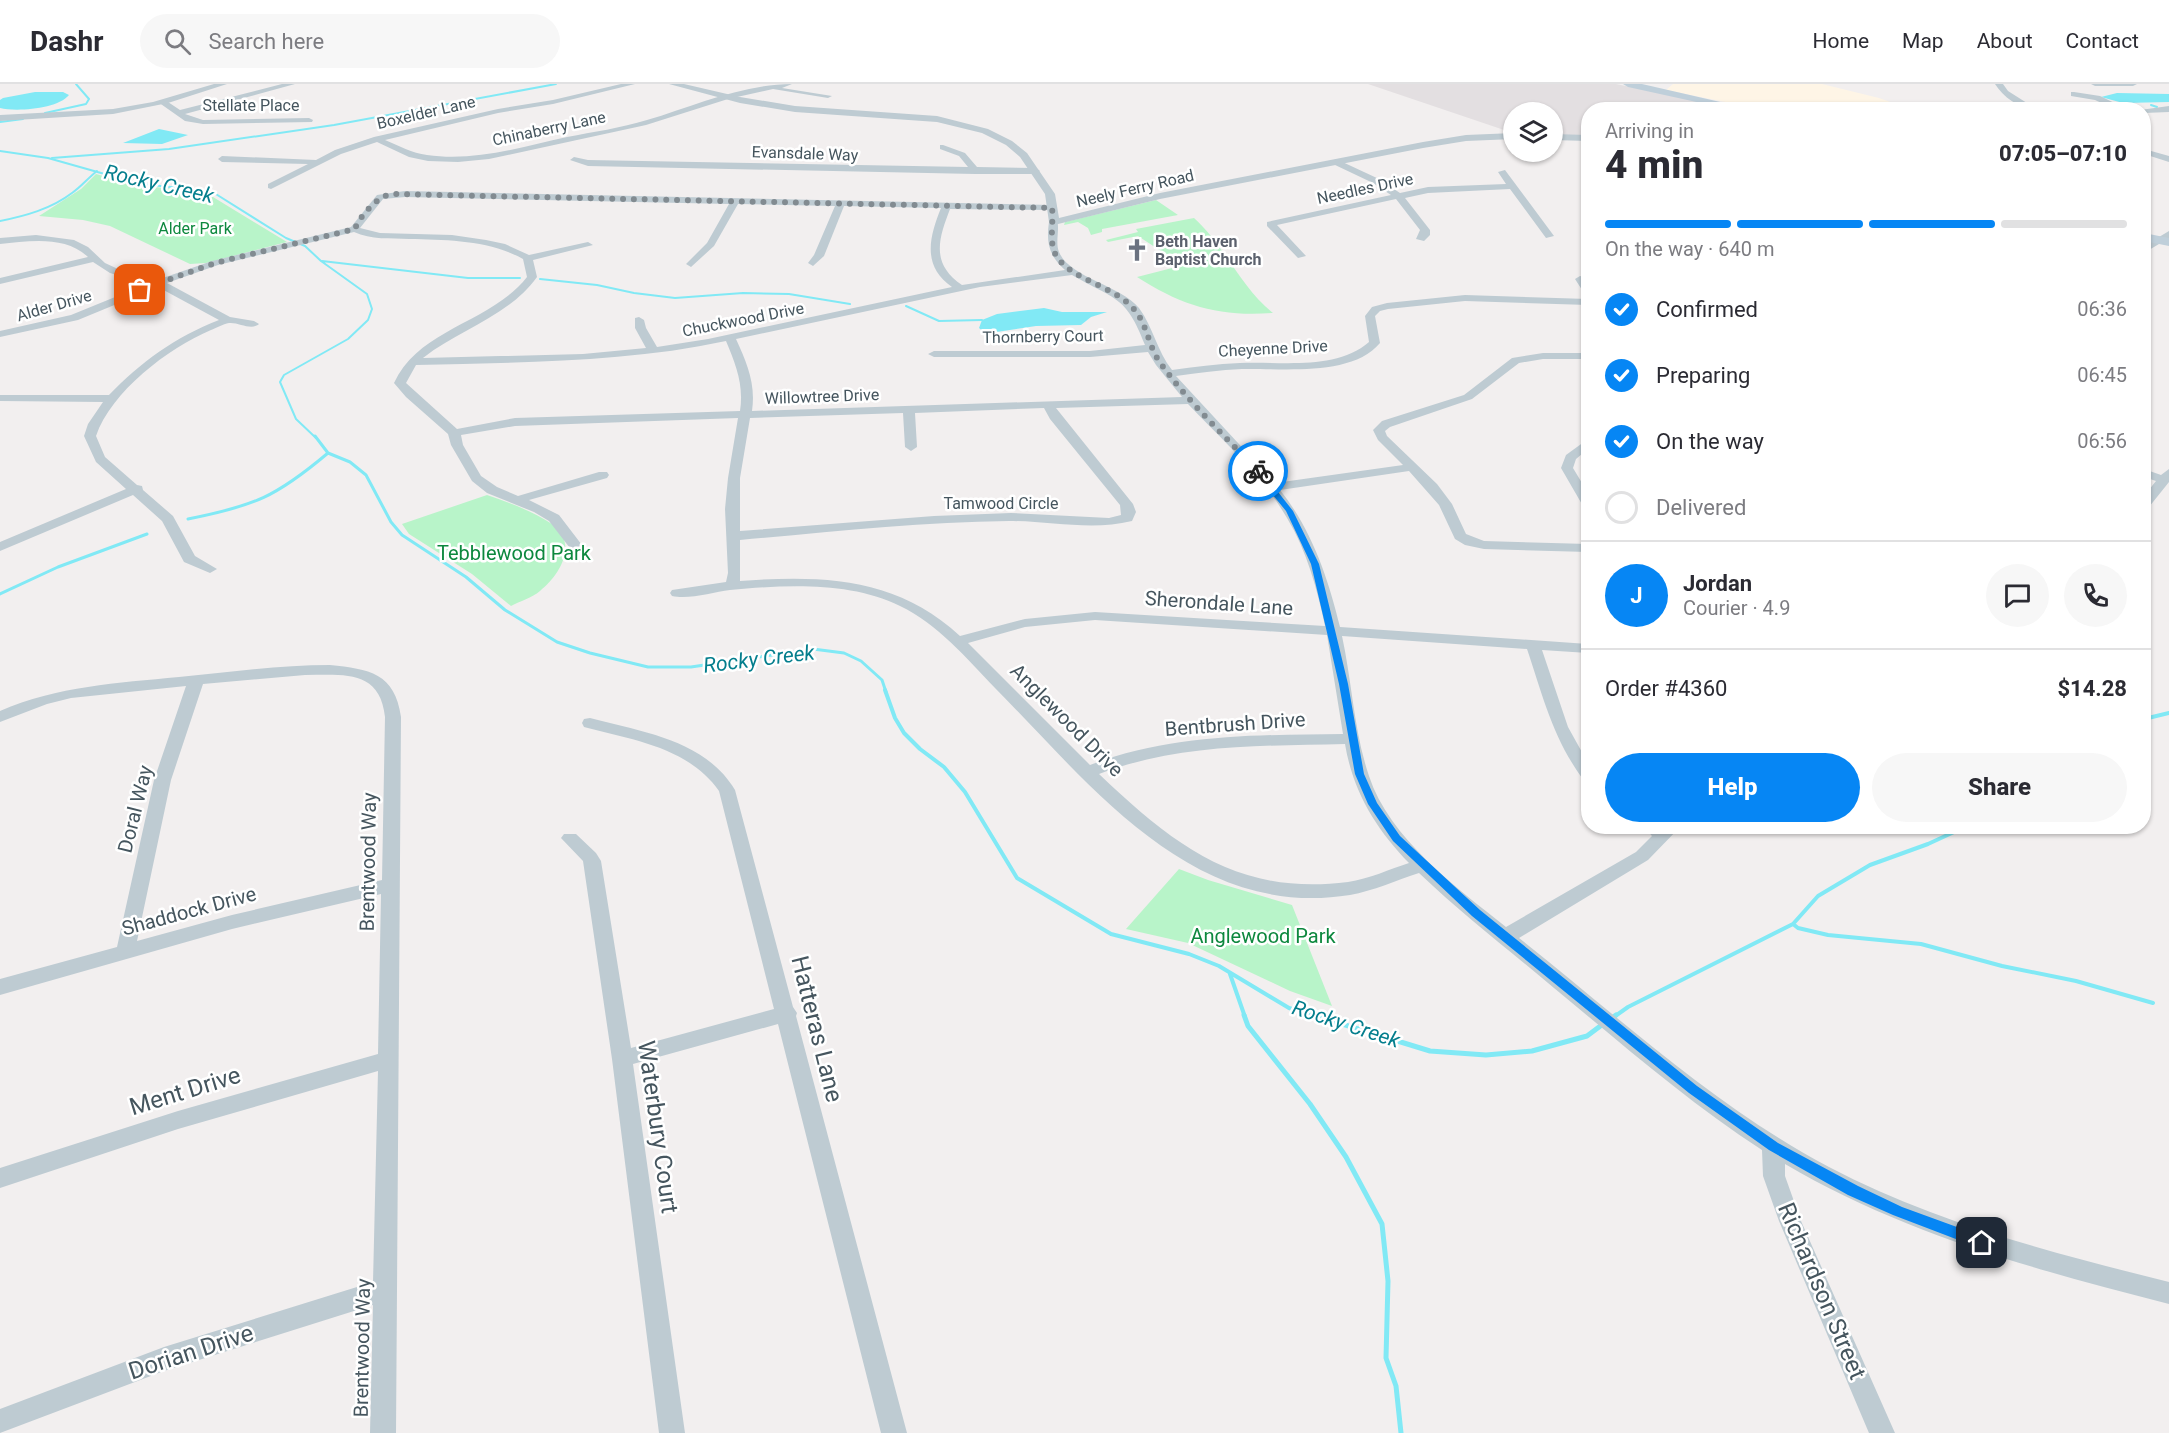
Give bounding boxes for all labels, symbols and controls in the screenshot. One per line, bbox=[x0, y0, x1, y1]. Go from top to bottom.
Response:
search box bbox=[140, 14, 560, 68]
text: Dashr bbox=[30, 25, 104, 58]
icon: search bbox=[161, 25, 194, 58]
text: Search here bbox=[209, 29, 324, 54]
text: Home bbox=[1813, 29, 1869, 53]
text: Map bbox=[1902, 29, 1944, 53]
text: About bbox=[1977, 29, 2033, 53]
text: Contact bbox=[2066, 29, 2139, 53]
street label: Boxelder Lane bbox=[375, 92, 477, 133]
street label: Stellate Place bbox=[203, 96, 299, 115]
map controls bbox=[1503, 102, 1563, 162]
button: layers bbox=[1503, 102, 1563, 162]
street label: Chinaberry Lane bbox=[491, 107, 607, 150]
text: Arriving in bbox=[1605, 119, 1694, 143]
text: 07:05–07:10 bbox=[1999, 141, 2127, 166]
street label: Evansdale Way bbox=[751, 142, 859, 165]
text: 4 min bbox=[1605, 142, 1703, 188]
water label: Rocky Creek bbox=[102, 160, 217, 208]
street label: Neely Ferry Road bbox=[1074, 166, 1196, 211]
street label: Needles Drive bbox=[1315, 169, 1415, 208]
park label: Alder Park bbox=[158, 219, 233, 238]
place label: Beth Haven Baptist Church bbox=[1155, 232, 1261, 269]
church icon: Beth Haven Baptist Church bbox=[1124, 237, 1150, 263]
text: On the way · 640 m bbox=[1605, 237, 1774, 261]
pin bbox=[114, 264, 165, 315]
icon: bag bbox=[123, 273, 156, 306]
street label: Alder Drive bbox=[14, 286, 94, 325]
icon: check bbox=[1605, 293, 1638, 326]
text: Confirmed bbox=[1656, 297, 1758, 322]
text: 06:36 bbox=[2077, 297, 2127, 321]
street label: Chuckwood Drive bbox=[681, 298, 806, 341]
street label: Thornberry Court bbox=[982, 326, 1104, 347]
street label: Cheyenne Drive bbox=[1218, 336, 1328, 361]
icon: check bbox=[1605, 359, 1638, 392]
text: Preparing bbox=[1656, 363, 1750, 388]
text: 06:45 bbox=[2077, 363, 2127, 387]
street label: Willowtree Drive bbox=[765, 385, 880, 408]
icon: check bbox=[1605, 425, 1638, 458]
text: On the way bbox=[1656, 429, 1764, 454]
text: 06:56 bbox=[2077, 429, 2127, 453]
courier bbox=[1228, 441, 1288, 501]
icon: bike bbox=[1242, 455, 1275, 488]
street label: Tamwood Circle bbox=[944, 494, 1059, 513]
text: Delivered bbox=[1656, 495, 1746, 520]
park label: Tebblewood Park bbox=[437, 541, 592, 565]
button: chat bbox=[1986, 564, 2049, 627]
button: phone bbox=[2064, 564, 2127, 627]
text: Jordan bbox=[1683, 571, 1752, 596]
text: J bbox=[1630, 583, 1643, 608]
street label: Sherondale Lane bbox=[1144, 586, 1294, 620]
text: Courier · 4.9 bbox=[1683, 596, 1790, 620]
water label: Rocky Creek bbox=[702, 640, 817, 678]
street label: Anglewood Drive bbox=[1006, 659, 1128, 781]
text: Order #4360 bbox=[1605, 676, 1727, 701]
text: $14.28 bbox=[2058, 676, 2127, 701]
street label: Bentbrush Drive bbox=[1164, 707, 1306, 741]
button: Help bbox=[1605, 753, 1860, 822]
button: Share bbox=[1872, 753, 2127, 822]
street label: Doral Way bbox=[113, 762, 158, 855]
street label: Brentwood Way bbox=[355, 792, 381, 932]
street label: Shaddock Drive bbox=[119, 882, 259, 940]
park label: Anglewood Park bbox=[1190, 924, 1336, 948]
street label: Hatteras Lane bbox=[785, 953, 849, 1105]
water label: Rocky Creek bbox=[1289, 995, 1404, 1053]
street label: Waterbury Court bbox=[632, 1039, 684, 1215]
street label: Ment Drive bbox=[126, 1061, 244, 1121]
street label: Richardson Street bbox=[1772, 1198, 1872, 1384]
pin bbox=[1956, 1217, 2007, 1268]
icon: home bbox=[1965, 1226, 1998, 1259]
street label: Brentwood Way bbox=[349, 1278, 375, 1418]
street label: Dorian Drive bbox=[125, 1319, 257, 1385]

